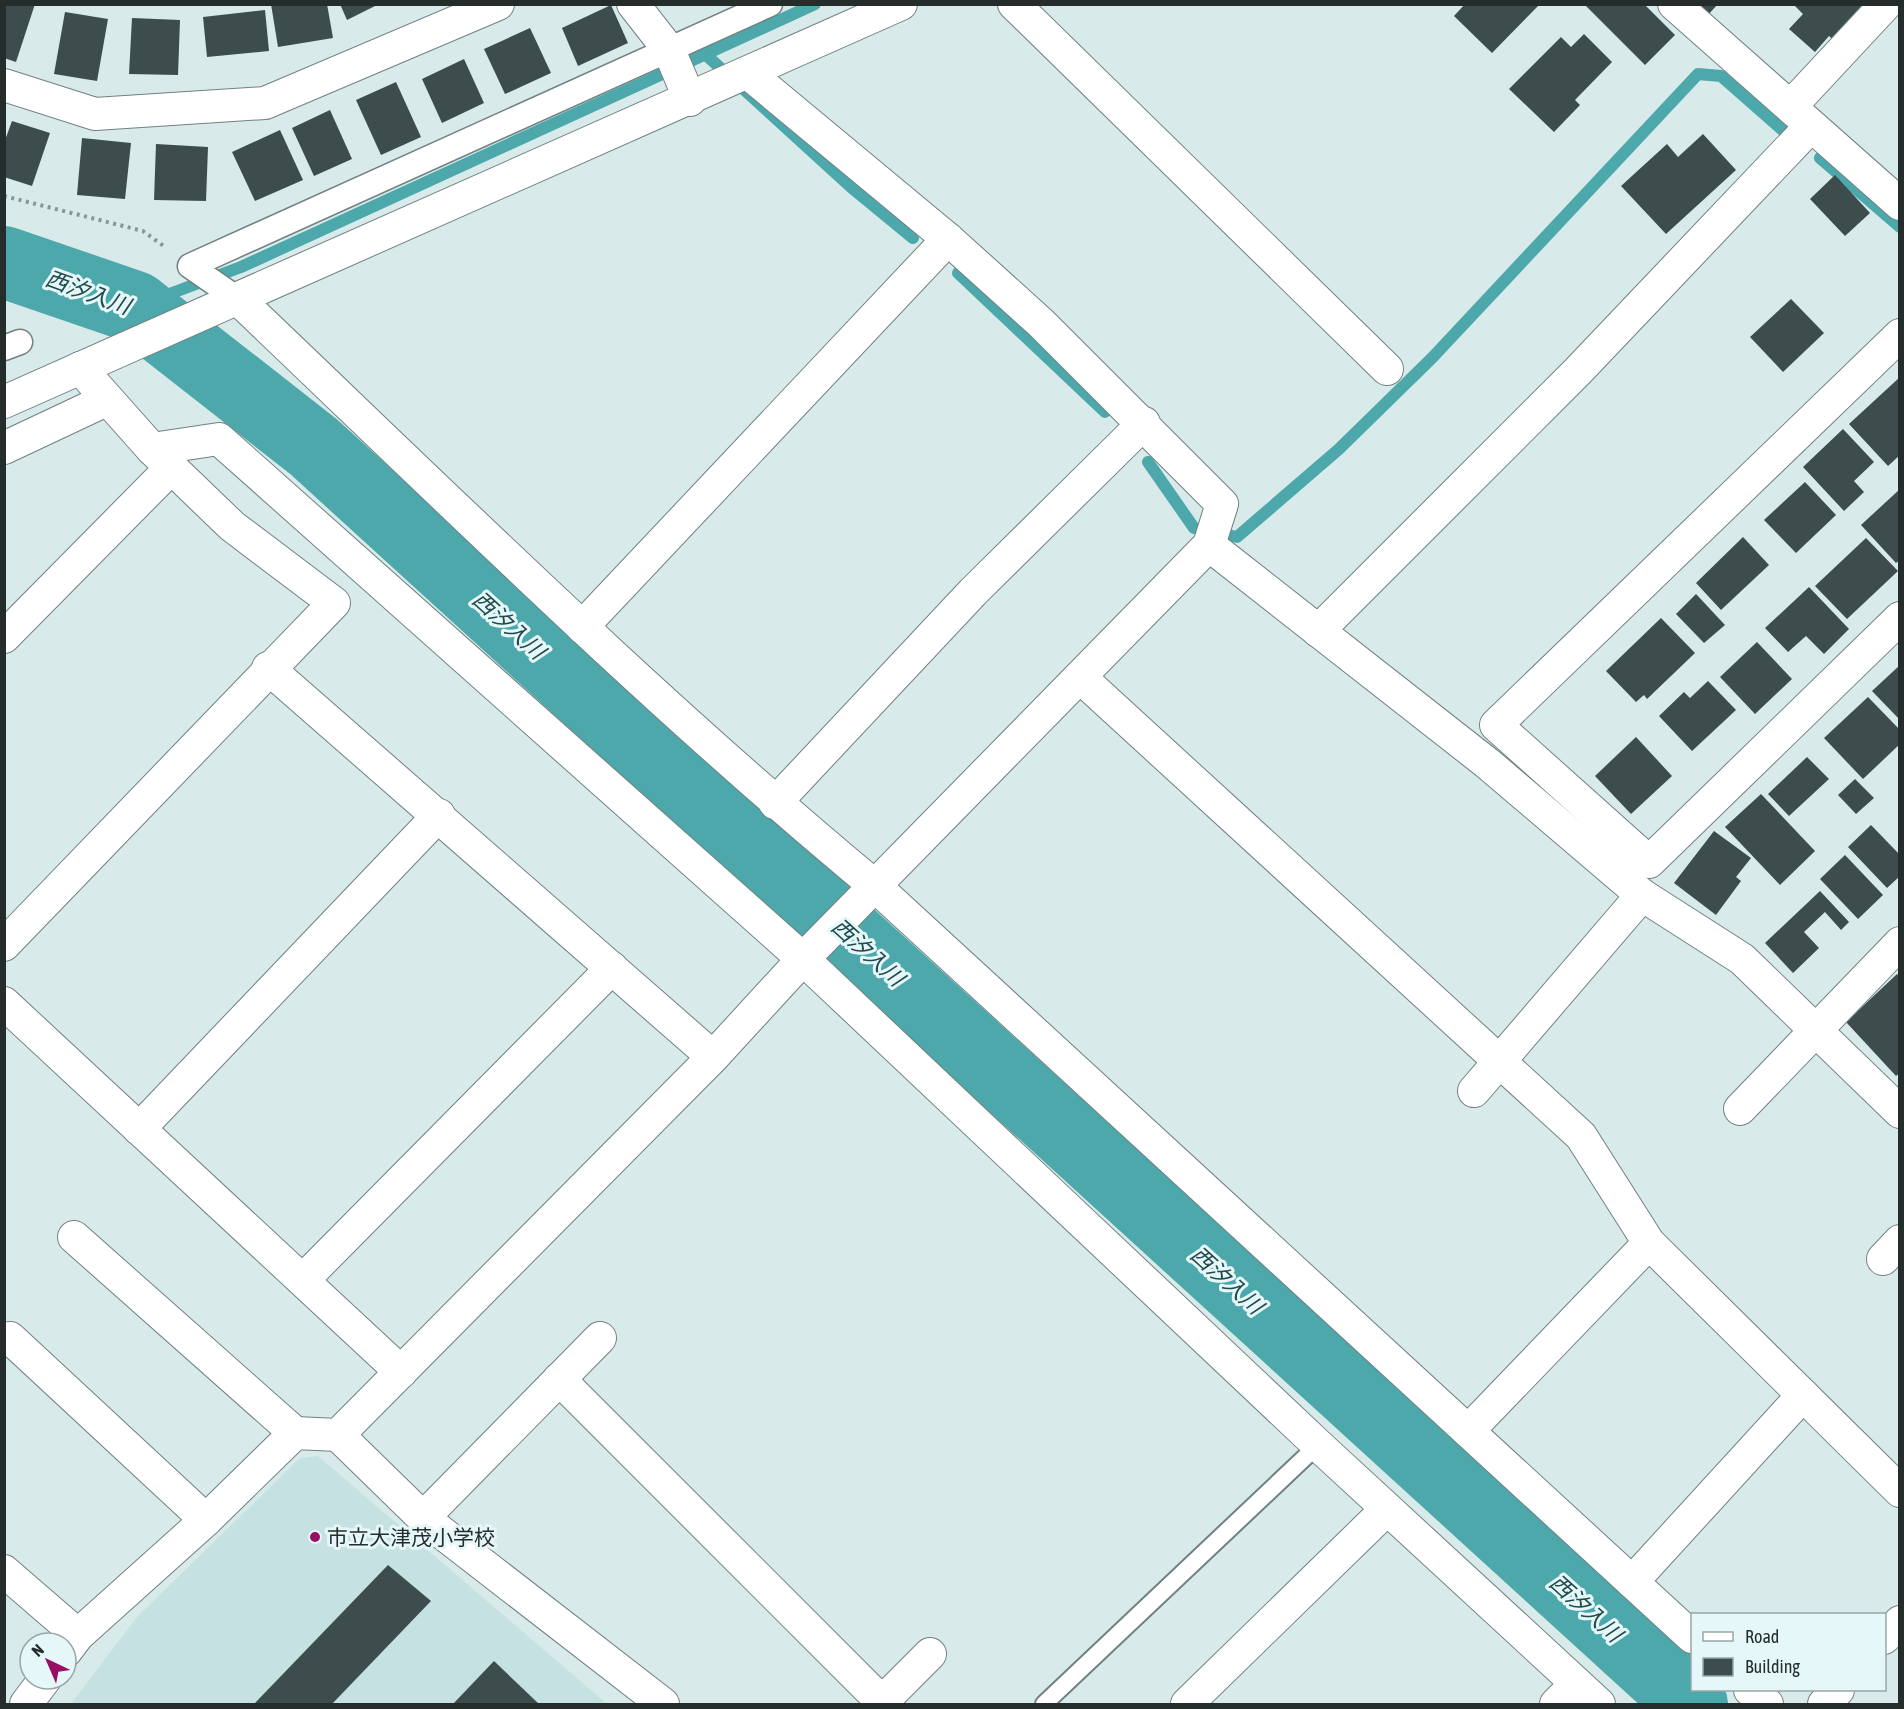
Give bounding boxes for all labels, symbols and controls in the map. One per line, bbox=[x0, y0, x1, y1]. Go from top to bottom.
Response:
water label: 西汐入川 bbox=[42, 265, 136, 320]
water label: 西汐入川 bbox=[468, 586, 552, 665]
water label: 西汐入川 bbox=[827, 913, 911, 992]
water label: 西汐入川 bbox=[1186, 1241, 1270, 1320]
place label: 市立大津茂小学校 bbox=[327, 1525, 495, 1549]
marker: 市立大津茂小学校 bbox=[308, 1530, 322, 1544]
water label: 西汐入川 bbox=[1545, 1569, 1629, 1648]
legend bbox=[1691, 1613, 1886, 1691]
text: Road bbox=[1745, 1626, 1779, 1647]
north arrow bbox=[18, 1631, 78, 1691]
text: N bbox=[28, 1640, 47, 1660]
text: Building bbox=[1745, 1656, 1800, 1677]

